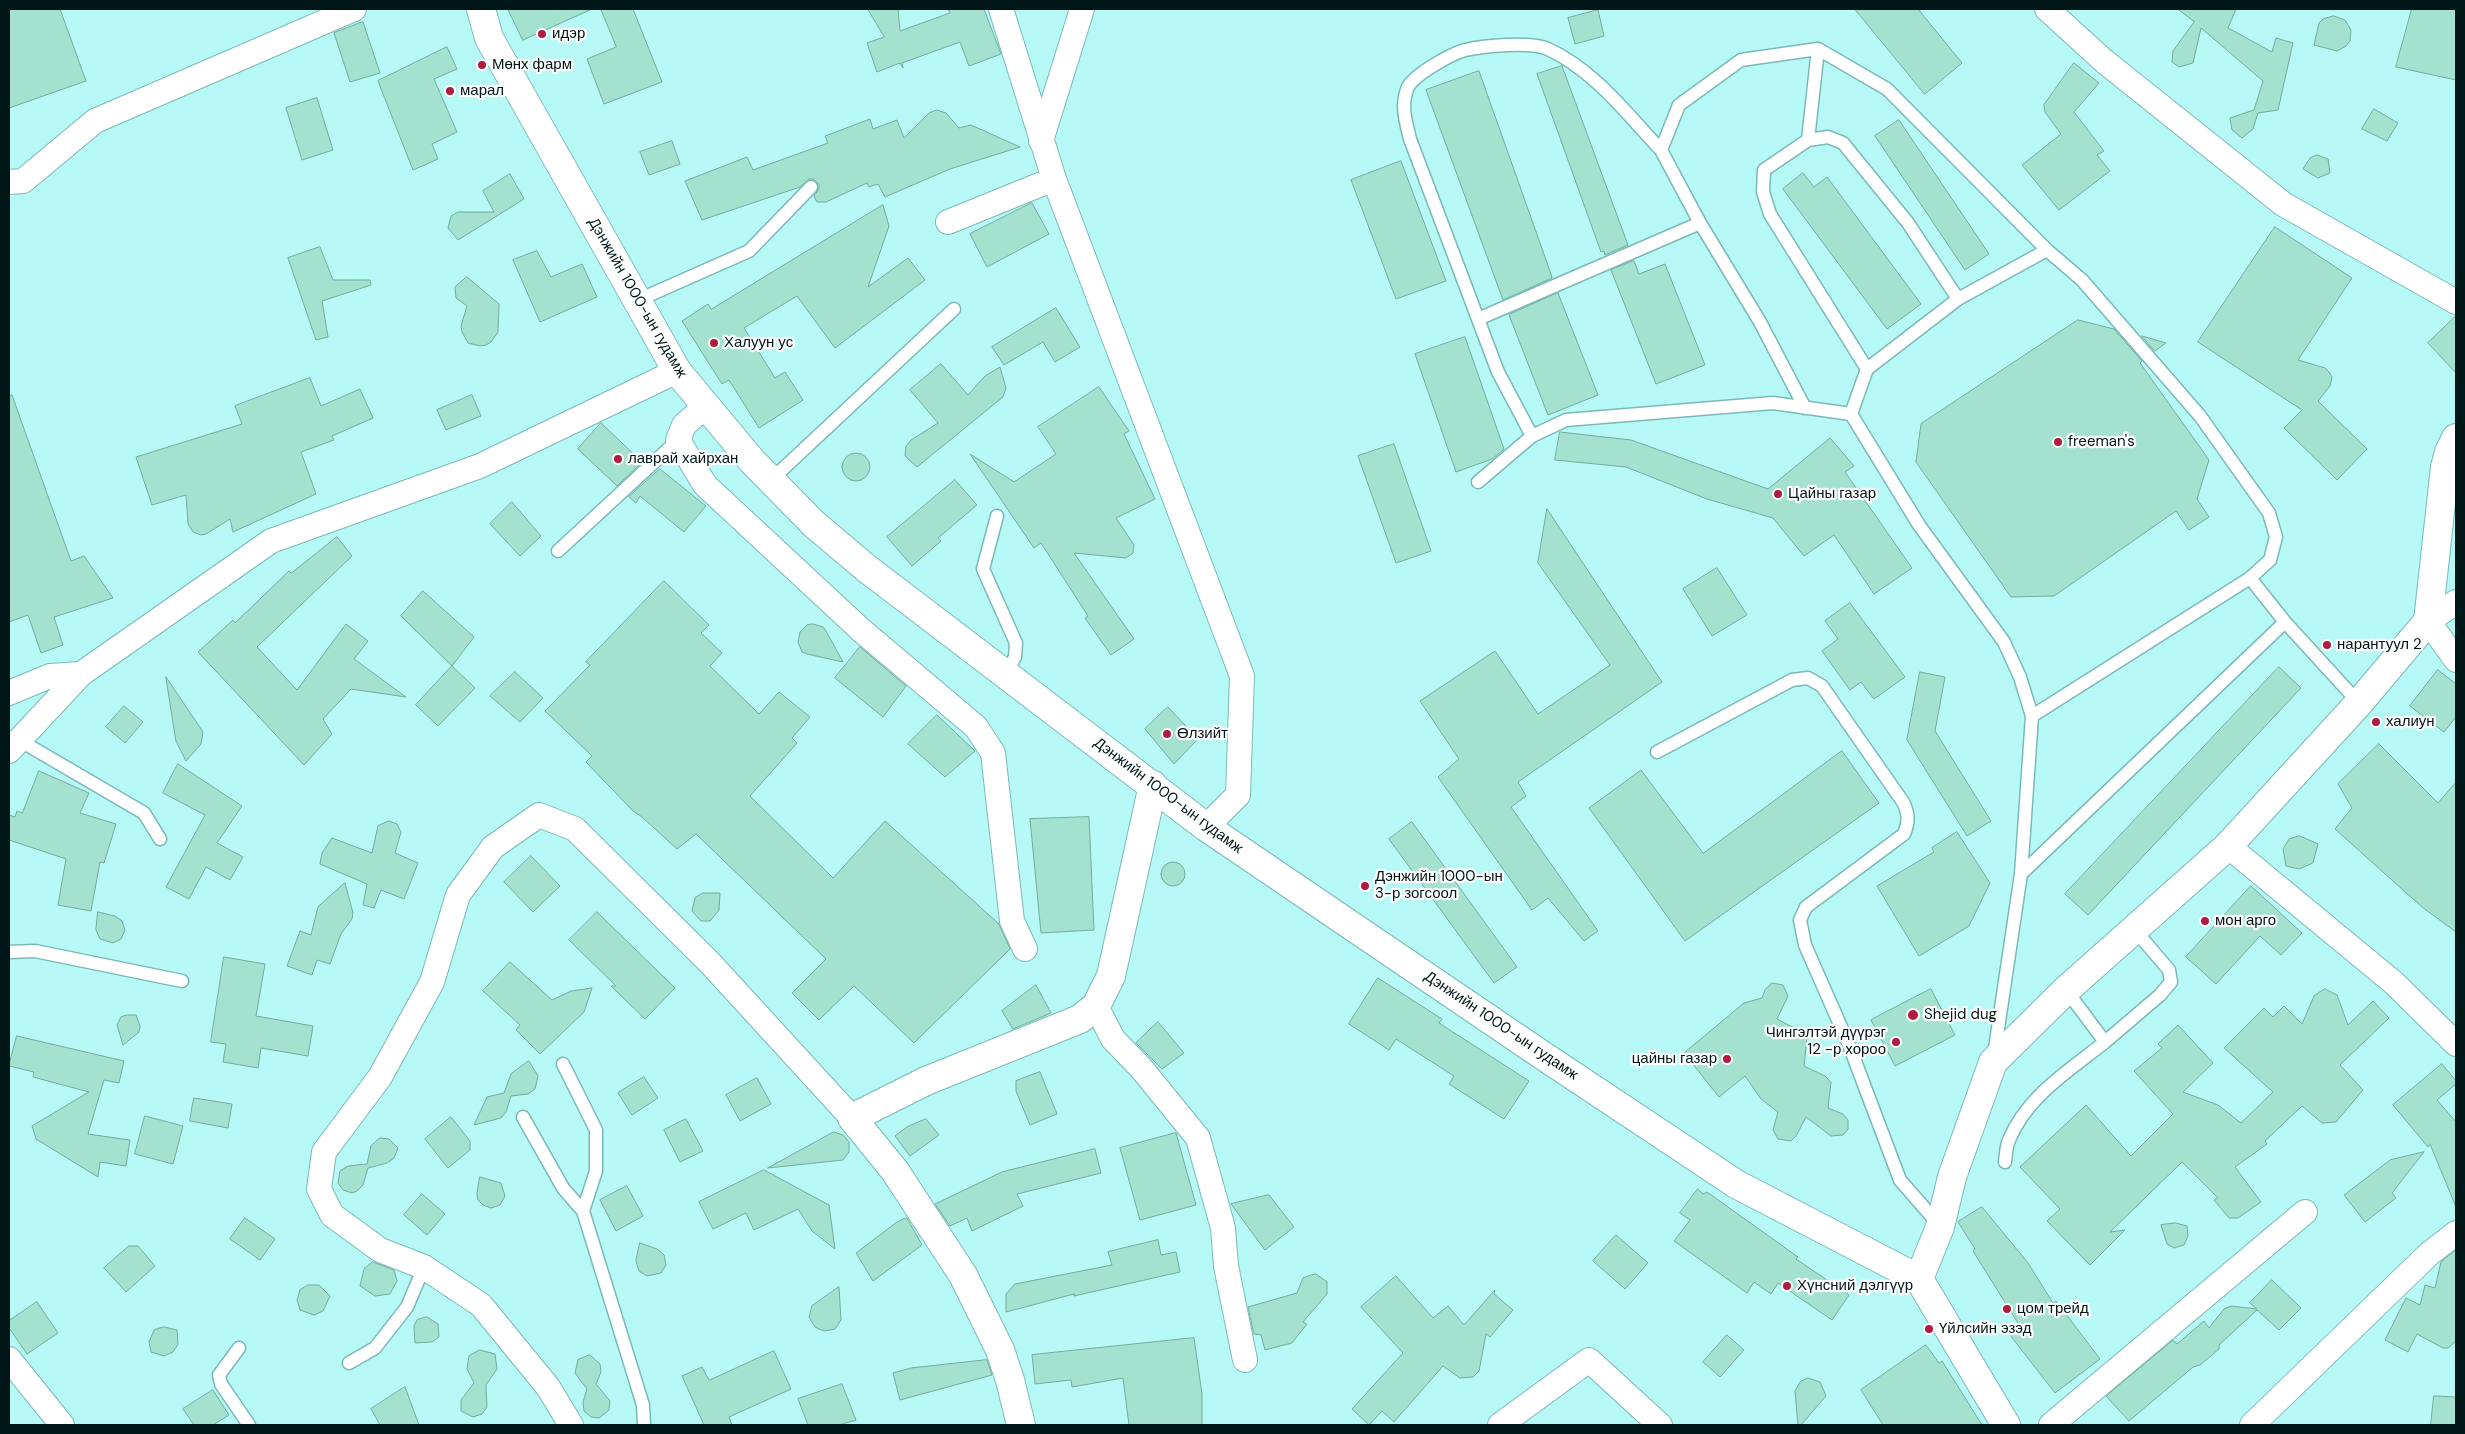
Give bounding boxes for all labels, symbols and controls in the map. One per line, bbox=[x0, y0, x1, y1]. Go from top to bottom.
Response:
place label: идэр bbox=[552, 25, 585, 43]
marker: идэр bbox=[536, 28, 548, 40]
place label: Мөнх фарм bbox=[492, 56, 572, 74]
marker: Мөнх фарм bbox=[476, 59, 488, 71]
place label: марал bbox=[460, 82, 504, 100]
marker: марал bbox=[444, 85, 456, 97]
street label: Дэнжийн 1000-ын гудамж bbox=[584, 215, 690, 381]
place label: Халуун ус bbox=[724, 334, 793, 352]
marker: Халуун ус bbox=[708, 337, 720, 349]
place label: freeman's bbox=[2068, 433, 2135, 451]
marker: freeman's bbox=[2052, 436, 2064, 448]
place label: лаврай хайрхан bbox=[628, 450, 738, 468]
marker: лаврай хайрхан bbox=[612, 453, 624, 465]
place label: Цайны газар bbox=[1788, 485, 1876, 503]
marker: Цайны газар bbox=[1772, 488, 1784, 500]
place label: нарантуул 2 bbox=[2337, 636, 2422, 654]
marker: нарантуул 2 bbox=[2321, 639, 2333, 651]
place label: халиун bbox=[2386, 713, 2435, 731]
marker: халиун bbox=[2370, 716, 2382, 728]
place label: Өлзийт bbox=[1177, 725, 1228, 743]
marker: Өлзийт bbox=[1161, 728, 1173, 740]
street label: Дэнжийн 1000-ын гудамж bbox=[1090, 734, 1246, 858]
place label: Дэнжийн 1000-ын 3-р зогсоол bbox=[1375, 868, 1503, 903]
marker: Дэнжийн 1000-ын 3-р зогсоол bbox=[1359, 880, 1371, 892]
place label: мон арго bbox=[2215, 912, 2276, 930]
marker: мон арго bbox=[2199, 915, 2211, 927]
street label: Дэнжийн 1000-ын гудамж bbox=[1421, 968, 1581, 1084]
place label: Shejid dug bbox=[1924, 1006, 1997, 1024]
marker: Shejid dug bbox=[1906, 1008, 1920, 1022]
place label: Чингэлтэй дүүрэг 12 -р хороо bbox=[1766, 1024, 1886, 1059]
marker: Чингэлтэй дүүрэг 12 -р хороо bbox=[1890, 1036, 1902, 1048]
place label: цайны газар bbox=[1632, 1050, 1717, 1068]
marker: цайны газар bbox=[1721, 1053, 1733, 1065]
place label: Хүнсний дэлгүүр bbox=[1797, 1277, 1913, 1295]
marker: Хүнсний дэлгүүр bbox=[1781, 1280, 1793, 1292]
place label: цом трейд bbox=[2017, 1300, 2089, 1318]
marker: цом трейд bbox=[2001, 1303, 2013, 1315]
place label: Үйлсийн эзэд bbox=[1939, 1320, 2031, 1338]
marker: Үйлсийн эзэд bbox=[1923, 1323, 1935, 1335]

